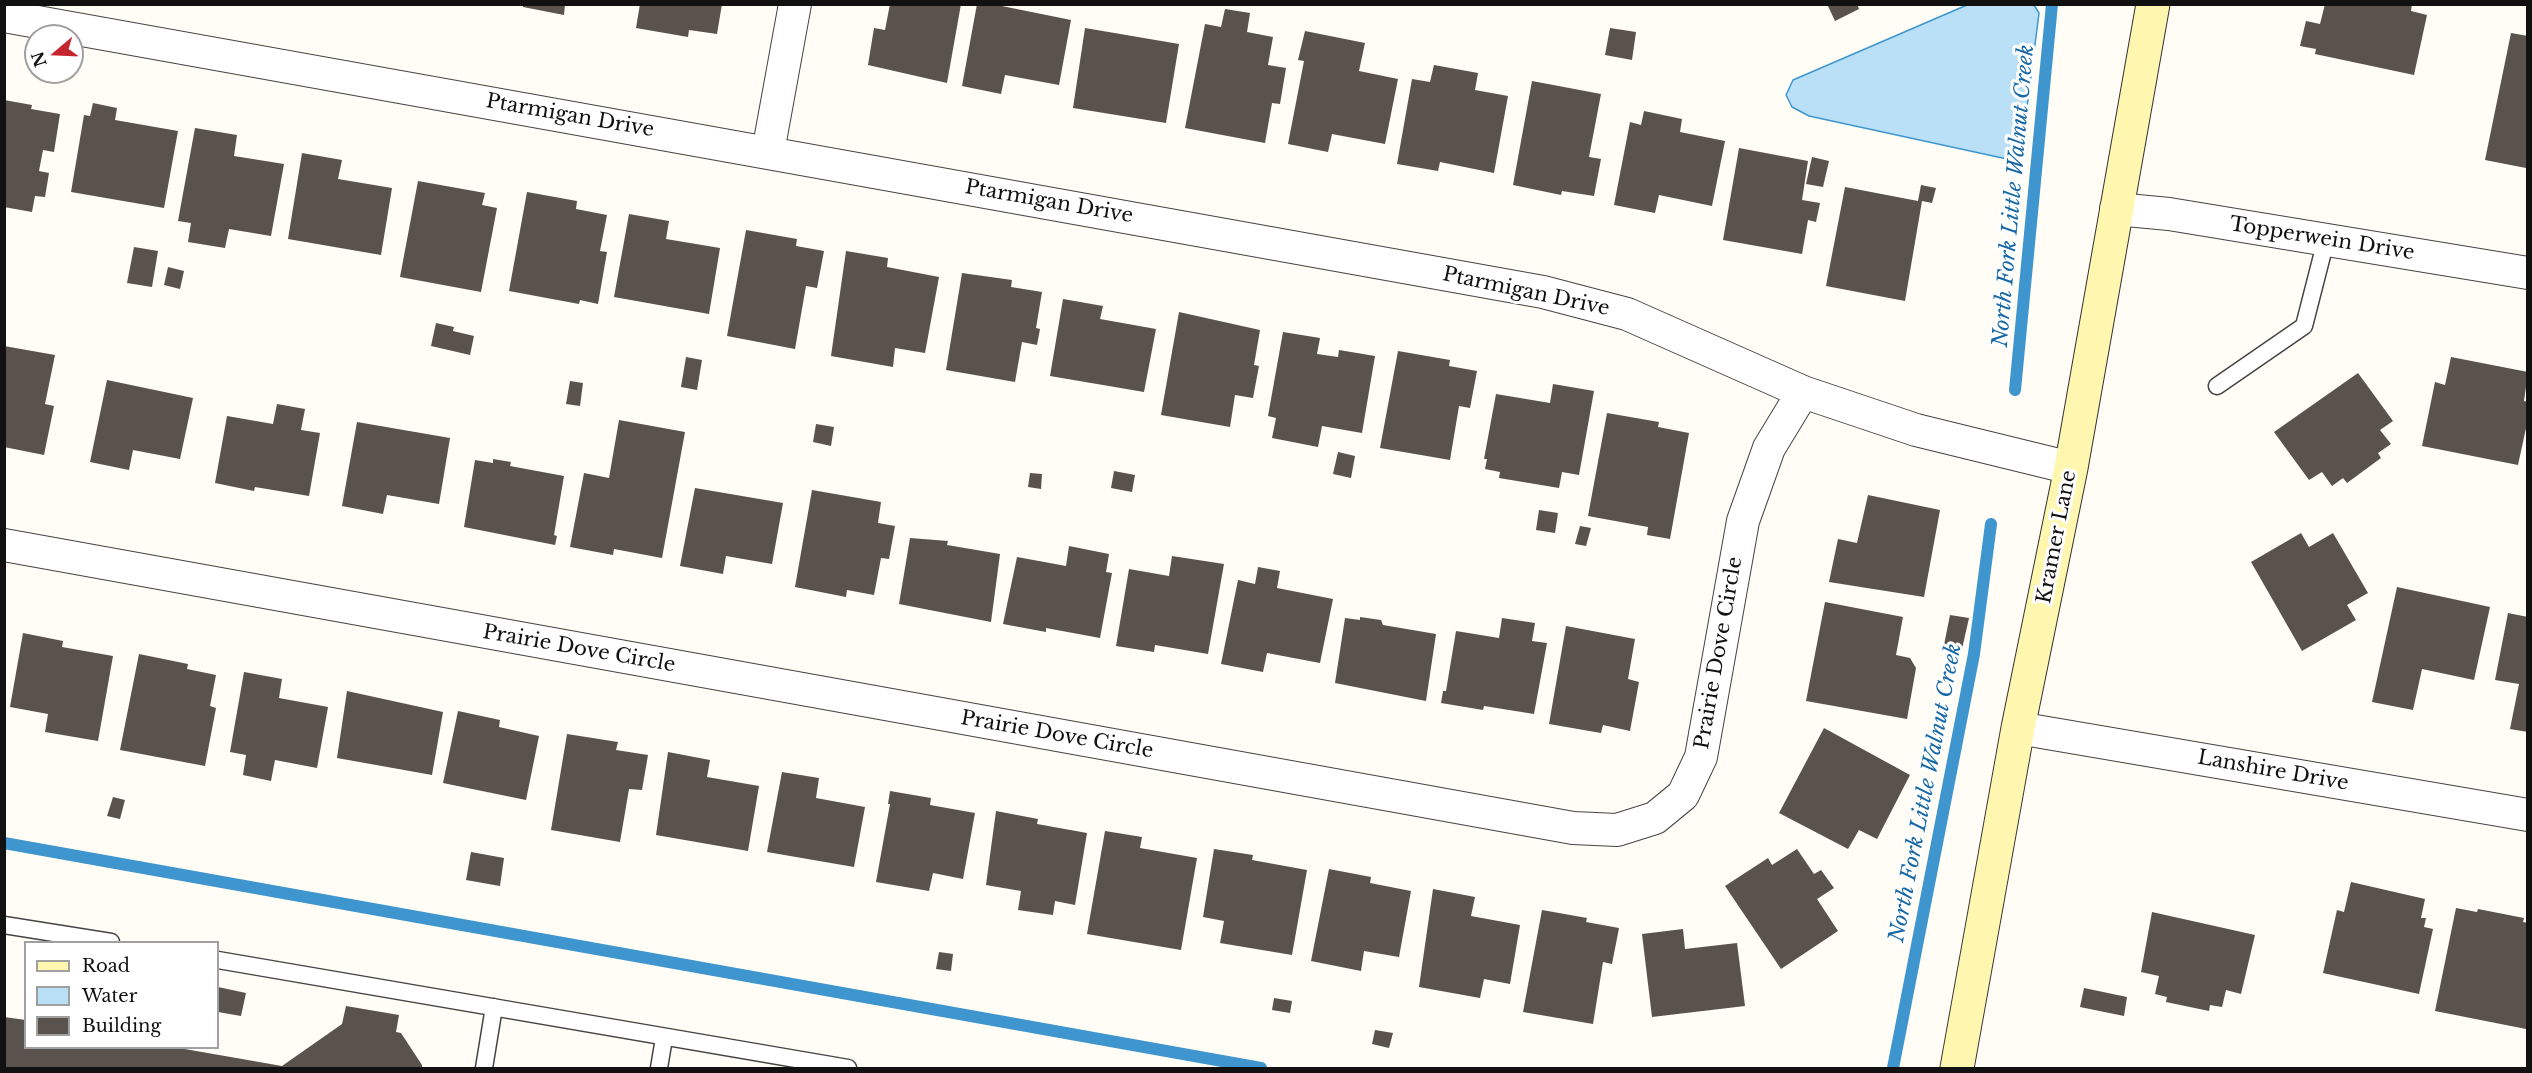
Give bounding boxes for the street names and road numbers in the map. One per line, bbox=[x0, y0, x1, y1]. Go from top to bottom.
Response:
street label: Ptarmigan Drive bbox=[484, 89, 656, 143]
street label: Ptarmigan Drive bbox=[963, 175, 1135, 229]
street label: Topperwein Drive bbox=[2228, 213, 2416, 265]
street label: Ptarmigan Drive bbox=[1440, 263, 1612, 321]
street label: Kramer Lane bbox=[2032, 468, 2082, 606]
street label: Prairie Dove Circle bbox=[1690, 555, 1748, 751]
street label: Prairie Dove Circle bbox=[481, 620, 677, 678]
street label: Prairie Dove Circle bbox=[959, 706, 1155, 764]
street label: Lanshire Drive bbox=[2196, 746, 2350, 796]

